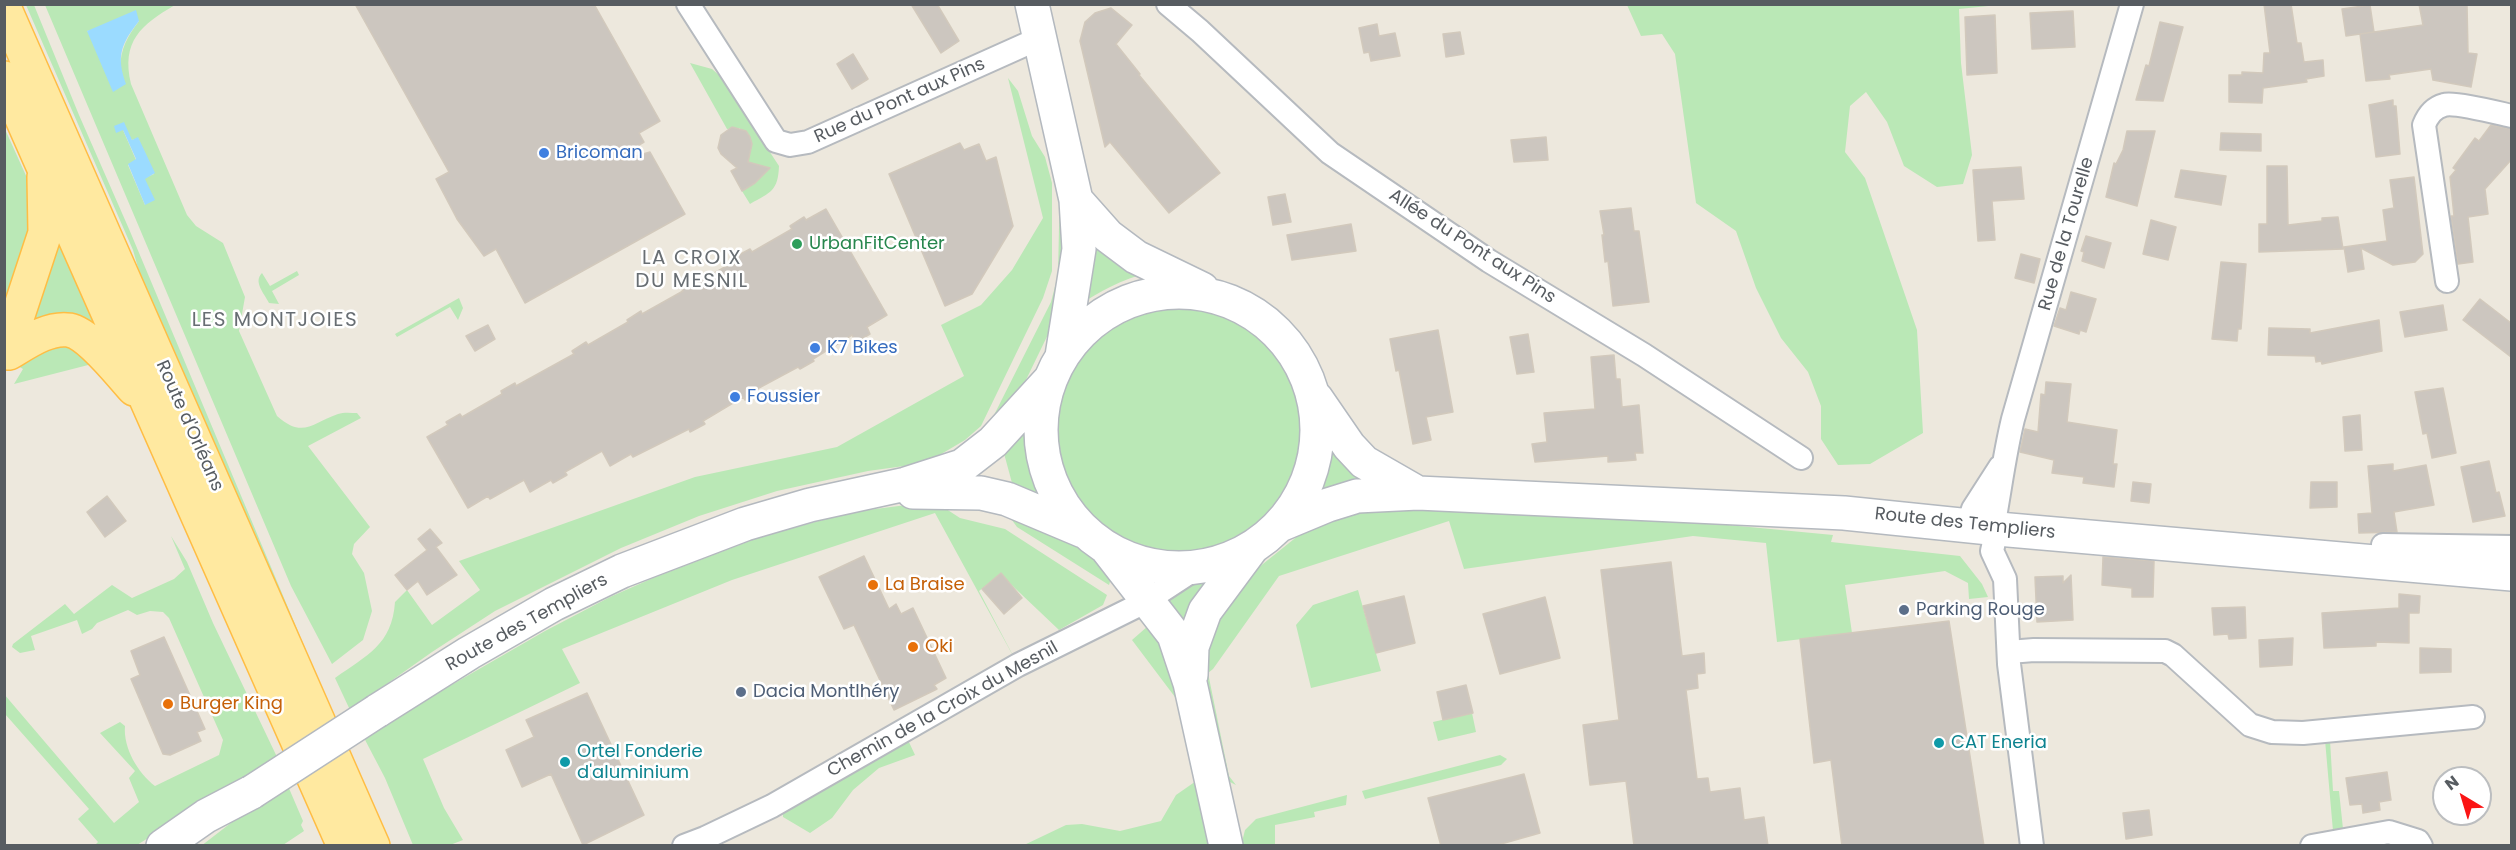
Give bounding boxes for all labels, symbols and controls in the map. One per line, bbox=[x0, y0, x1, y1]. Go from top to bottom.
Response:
street label: Rue du Pont aux Pins bbox=[811, 54, 989, 148]
place label: Bricoman bbox=[556, 142, 643, 164]
marker: Bricoman bbox=[537, 146, 551, 160]
street label: Rue de la Tourelle bbox=[2035, 155, 2099, 313]
street label: Allée du Pont aux Pins bbox=[1385, 185, 1559, 309]
place label: UrbanFitCenter bbox=[809, 233, 945, 255]
marker: UrbanFitCenter bbox=[790, 237, 804, 251]
district label: LA CROIX DU MESNIL bbox=[635, 247, 749, 294]
district label: LES MONTJOIES bbox=[192, 309, 358, 333]
place label: K7 Bikes bbox=[827, 337, 898, 359]
marker: K7 Bikes bbox=[808, 341, 822, 355]
street label: Route d'Orléans bbox=[150, 357, 228, 495]
place label: Foussier bbox=[747, 386, 820, 408]
marker: Foussier bbox=[728, 390, 742, 404]
street label: Route des Templiers bbox=[1873, 504, 2057, 544]
street label: Route des Templiers bbox=[442, 569, 612, 677]
place label: La Braise bbox=[885, 574, 965, 596]
marker: La Braise bbox=[866, 578, 880, 592]
place label: Parking Rouge bbox=[1916, 599, 2045, 621]
marker: Parking Rouge bbox=[1897, 603, 1911, 617]
place label: Oki bbox=[925, 636, 953, 658]
street label: Chemin de la Croix du Mesnil bbox=[824, 637, 1062, 783]
marker: Oki bbox=[906, 640, 920, 654]
place label: Dacia Montlhéry bbox=[753, 681, 899, 703]
marker: Dacia Montlhéry bbox=[734, 685, 748, 699]
place label: Burger King bbox=[180, 693, 283, 715]
marker: Burger King bbox=[161, 697, 175, 711]
place label: CAT Eneria bbox=[1951, 732, 2047, 754]
marker: CAT Eneria bbox=[1932, 736, 1946, 750]
place label: Ortel Fonderie d'aluminium bbox=[577, 741, 703, 783]
marker: Ortel Fonderie d'aluminium bbox=[558, 755, 572, 769]
north arrow bbox=[2432, 766, 2492, 826]
text: N bbox=[2440, 770, 2464, 796]

